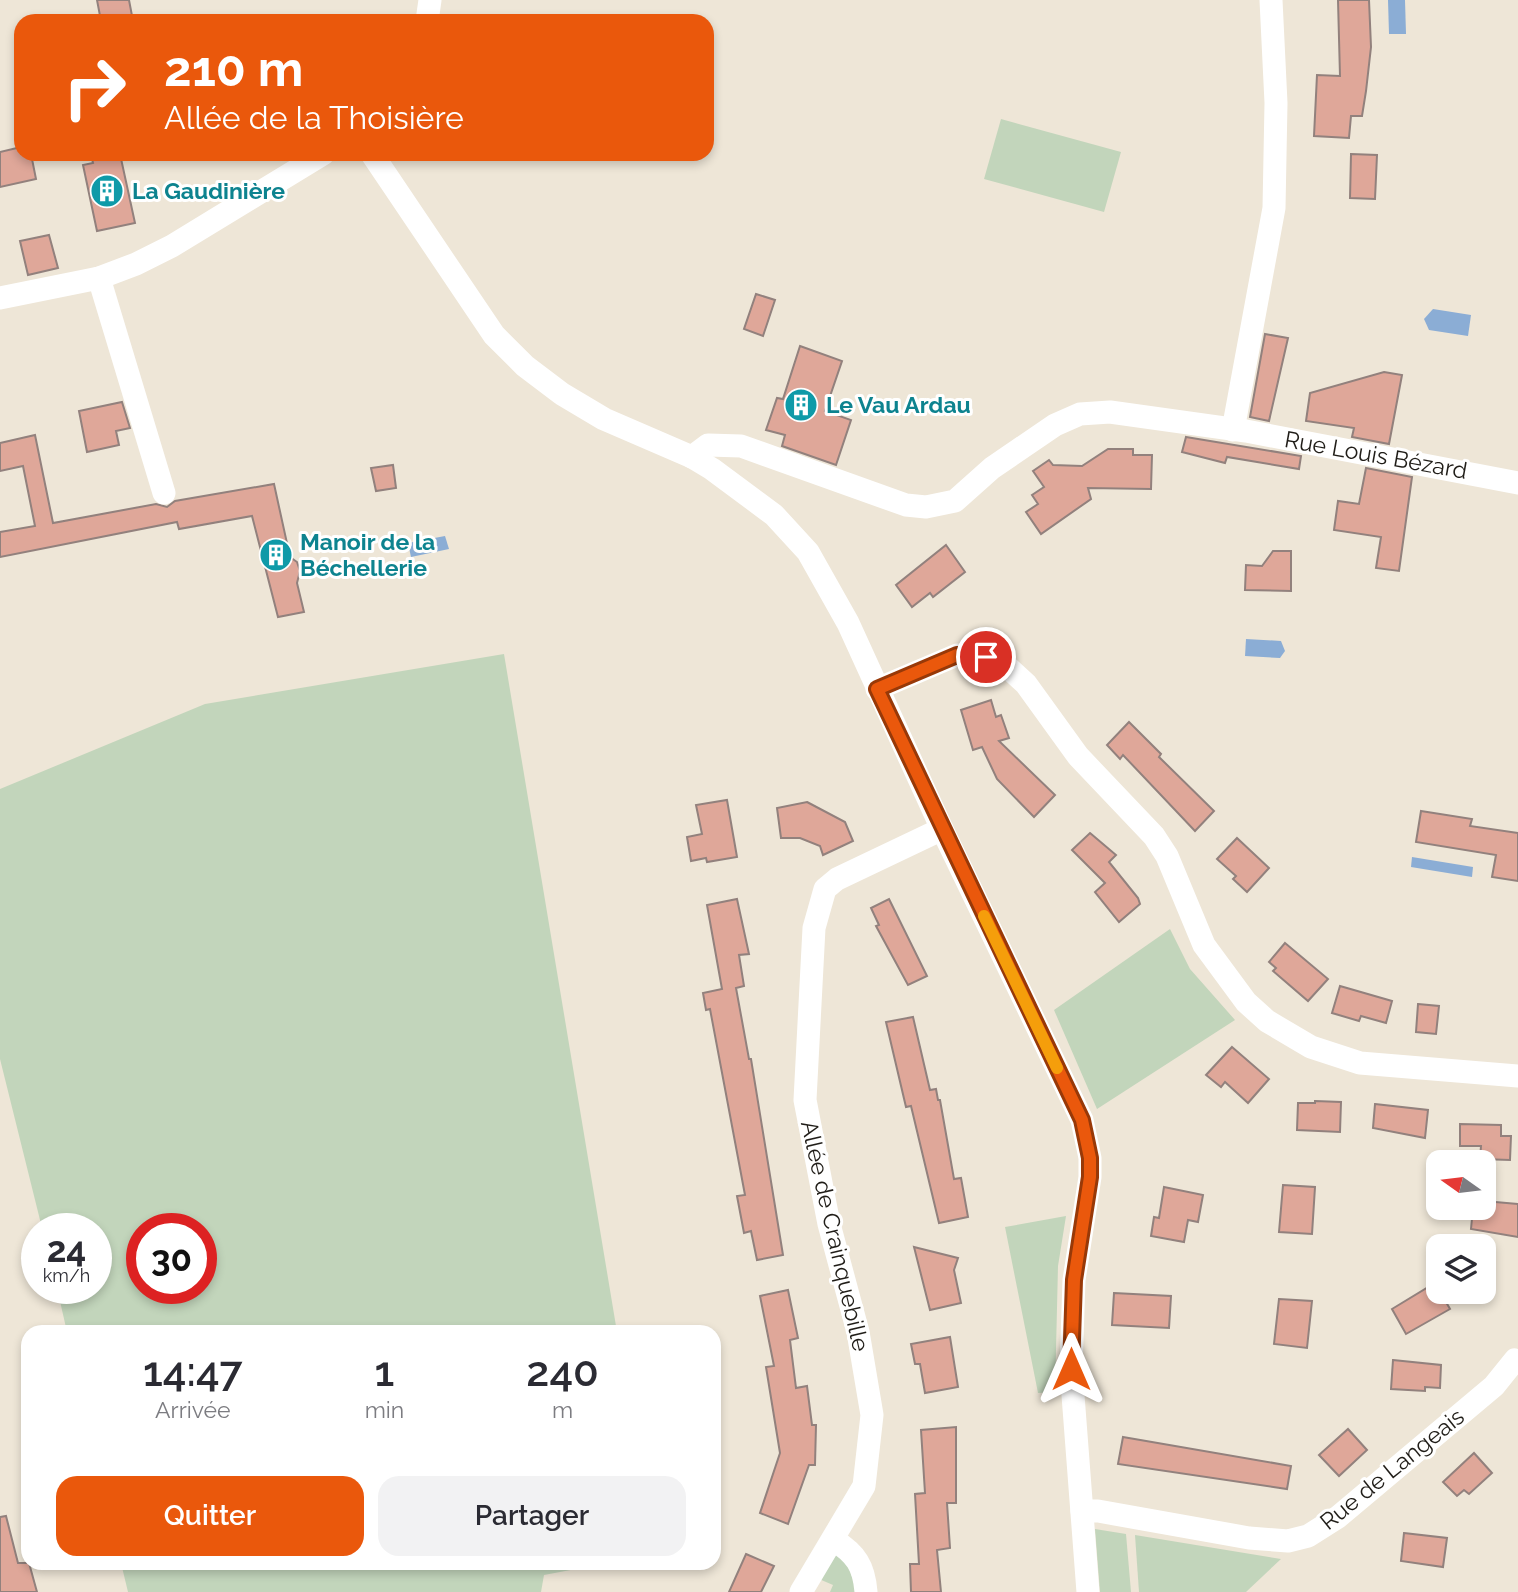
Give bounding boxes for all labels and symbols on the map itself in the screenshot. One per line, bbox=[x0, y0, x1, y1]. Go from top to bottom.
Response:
building icon: La Gaudinière bbox=[88, 172, 126, 210]
place label: La Gaudinière bbox=[132, 177, 285, 204]
building icon: Le Vau Ardau bbox=[782, 386, 820, 424]
place label: Le Vau Ardau bbox=[826, 391, 971, 418]
street label: Rue Louis Bézard bbox=[1283, 425, 1469, 484]
place label: Manoir de la Béchellerie bbox=[300, 528, 435, 581]
building icon: Manoir de la Béchellerie bbox=[257, 536, 295, 574]
pin bbox=[956, 627, 1016, 687]
street label: Allée de Crainquebille bbox=[796, 1118, 875, 1354]
north arrow bbox=[1426, 1150, 1496, 1220]
speed limit sign: 30 bbox=[126, 1213, 217, 1304]
position arrow bbox=[1034, 1332, 1108, 1406]
street label: Rue de Langeais bbox=[1314, 1402, 1469, 1535]

